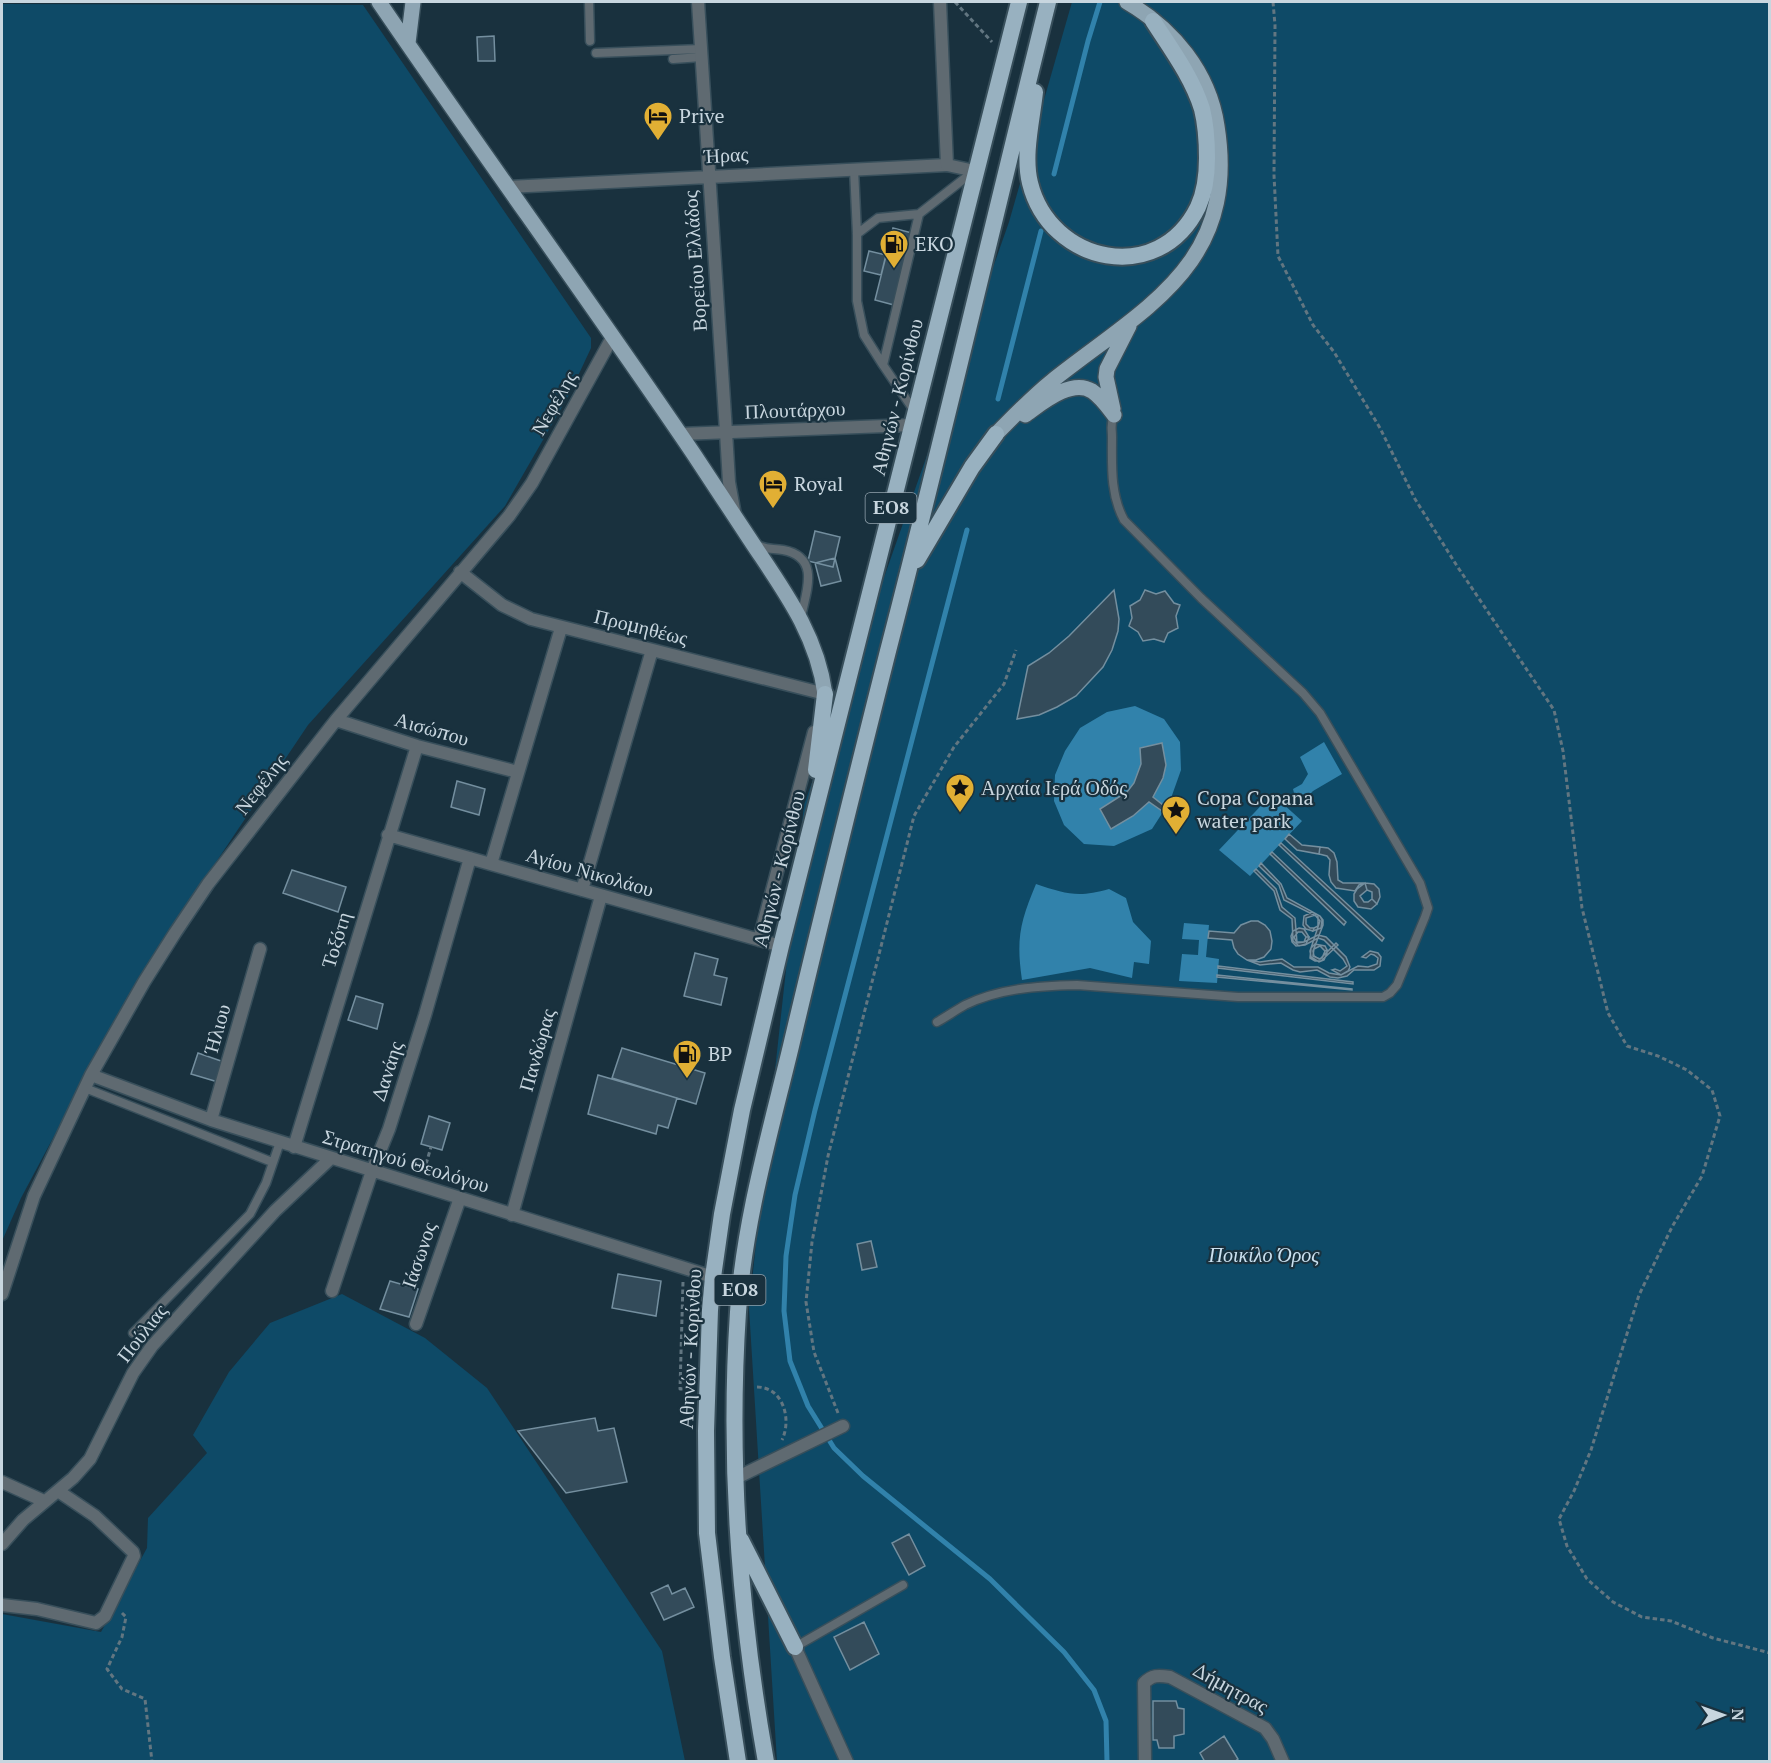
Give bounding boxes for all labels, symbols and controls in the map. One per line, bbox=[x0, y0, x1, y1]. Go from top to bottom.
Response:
hotel icon: Prive bbox=[642, 100, 674, 142]
place label: Prive bbox=[679, 102, 724, 129]
street label: Ήρας bbox=[702, 140, 749, 169]
street label: Βορείου Ελλάδος bbox=[676, 190, 713, 332]
fuel station icon: EKO bbox=[878, 228, 910, 270]
place label: EKO bbox=[915, 230, 954, 257]
street label: Αθηνών - Κορίνθου bbox=[864, 316, 929, 478]
street label: Νεφέλης bbox=[524, 365, 583, 440]
street label: Πλουτάρχου bbox=[744, 394, 846, 425]
hotel icon: Royal bbox=[757, 468, 789, 510]
place label: Royal bbox=[794, 470, 843, 497]
road number: ΕΟ8 bbox=[866, 493, 916, 523]
street label: Προμηθέως bbox=[592, 602, 691, 651]
street label: Αισώπου bbox=[392, 705, 472, 752]
street label: Νεφέλης bbox=[228, 747, 293, 820]
place icon: Αρχαία Ιερά Οδός bbox=[944, 772, 976, 814]
place label: Αρχαία Ιερά Οδός bbox=[981, 774, 1127, 801]
place label: Copa Copana water park bbox=[1196, 784, 1314, 834]
street label: Αθηνών - Κορίνθου bbox=[746, 788, 811, 950]
place icon: Copa Copana water park bbox=[1160, 794, 1192, 836]
street label: Αγίου Νικολάου bbox=[523, 840, 657, 903]
street label: Τοξότη bbox=[314, 908, 357, 971]
street label: Ήλιου bbox=[196, 1001, 237, 1058]
street label: Πανδώρας bbox=[512, 1005, 561, 1094]
street label: Δανάης bbox=[364, 1037, 409, 1104]
fuel station icon: BP bbox=[671, 1038, 703, 1080]
place label: BP bbox=[708, 1040, 732, 1067]
street label: Στρατηγού Θεολόγου bbox=[319, 1122, 493, 1199]
street label: Ιάσωνος bbox=[395, 1218, 442, 1291]
park label: Ποικίλο Όρος bbox=[1208, 1241, 1320, 1268]
street label: Αθηνών - Κορίνθου bbox=[672, 1268, 707, 1430]
road number: ΕΟ8 bbox=[714, 1275, 766, 1305]
street label: Πούλιας bbox=[110, 1298, 173, 1368]
street label: Δήμητρας bbox=[1189, 1656, 1274, 1719]
north arrow bbox=[1693, 1685, 1753, 1745]
text: N bbox=[1727, 1708, 1749, 1721]

